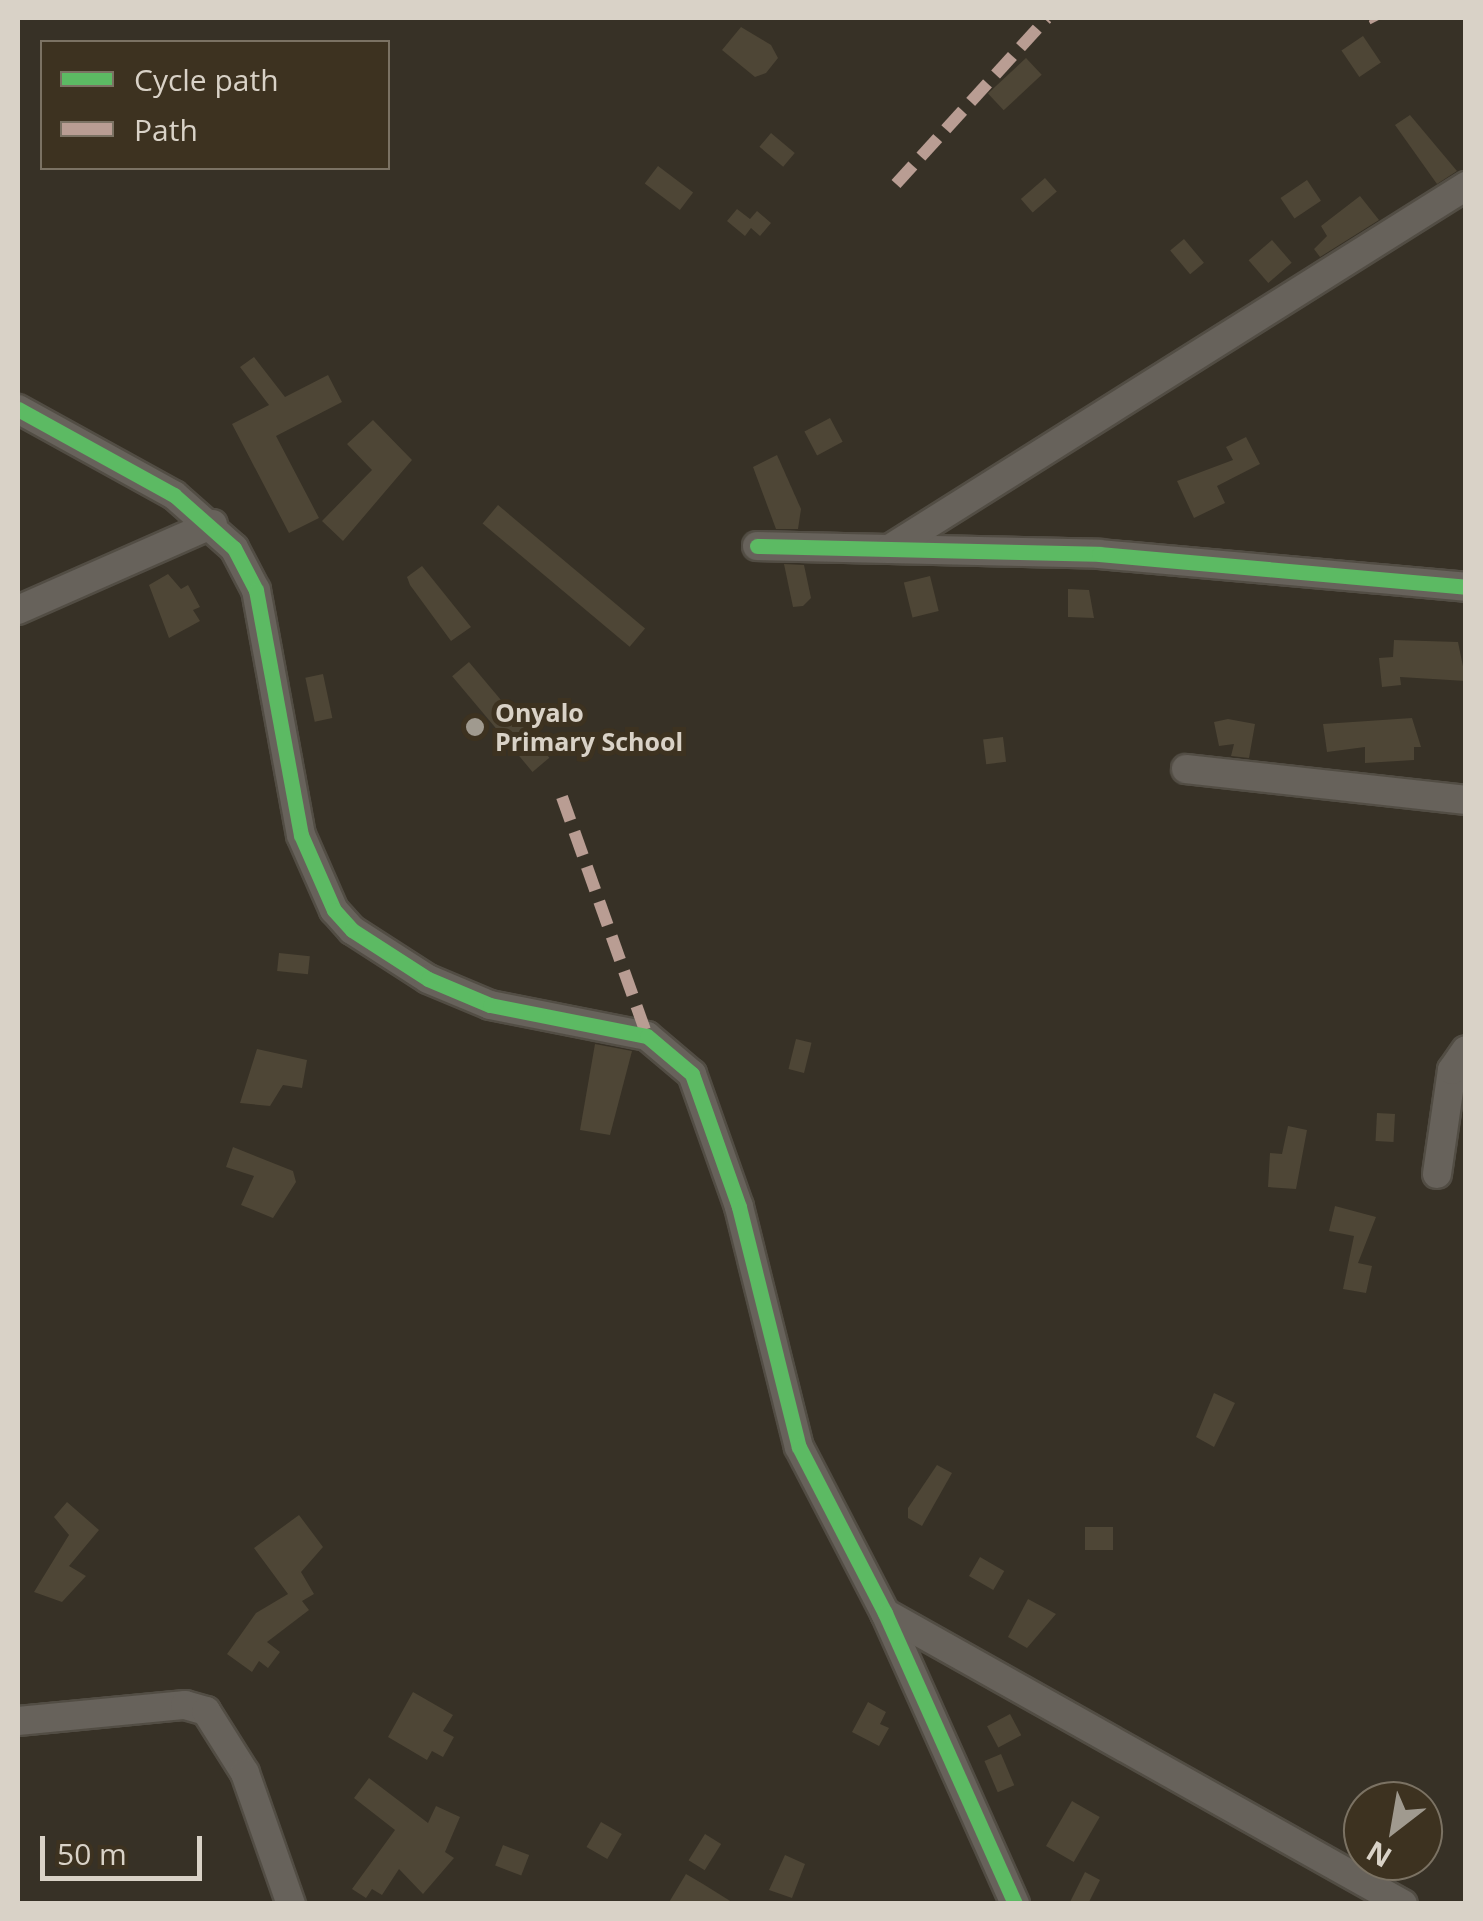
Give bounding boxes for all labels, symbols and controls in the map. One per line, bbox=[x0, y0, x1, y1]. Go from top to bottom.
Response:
legend bbox=[40, 40, 390, 170]
text: Cycle path bbox=[134, 59, 279, 100]
text: Path bbox=[134, 109, 198, 150]
place label: Onyalo Primary School bbox=[495, 698, 683, 757]
marker: Onyalo Primary School bbox=[464, 716, 486, 738]
north arrow bbox=[1343, 1781, 1443, 1881]
scale bar bbox=[45, 1816, 208, 1878]
text: 50 m bbox=[57, 1833, 127, 1874]
text: N bbox=[1359, 1833, 1398, 1877]

